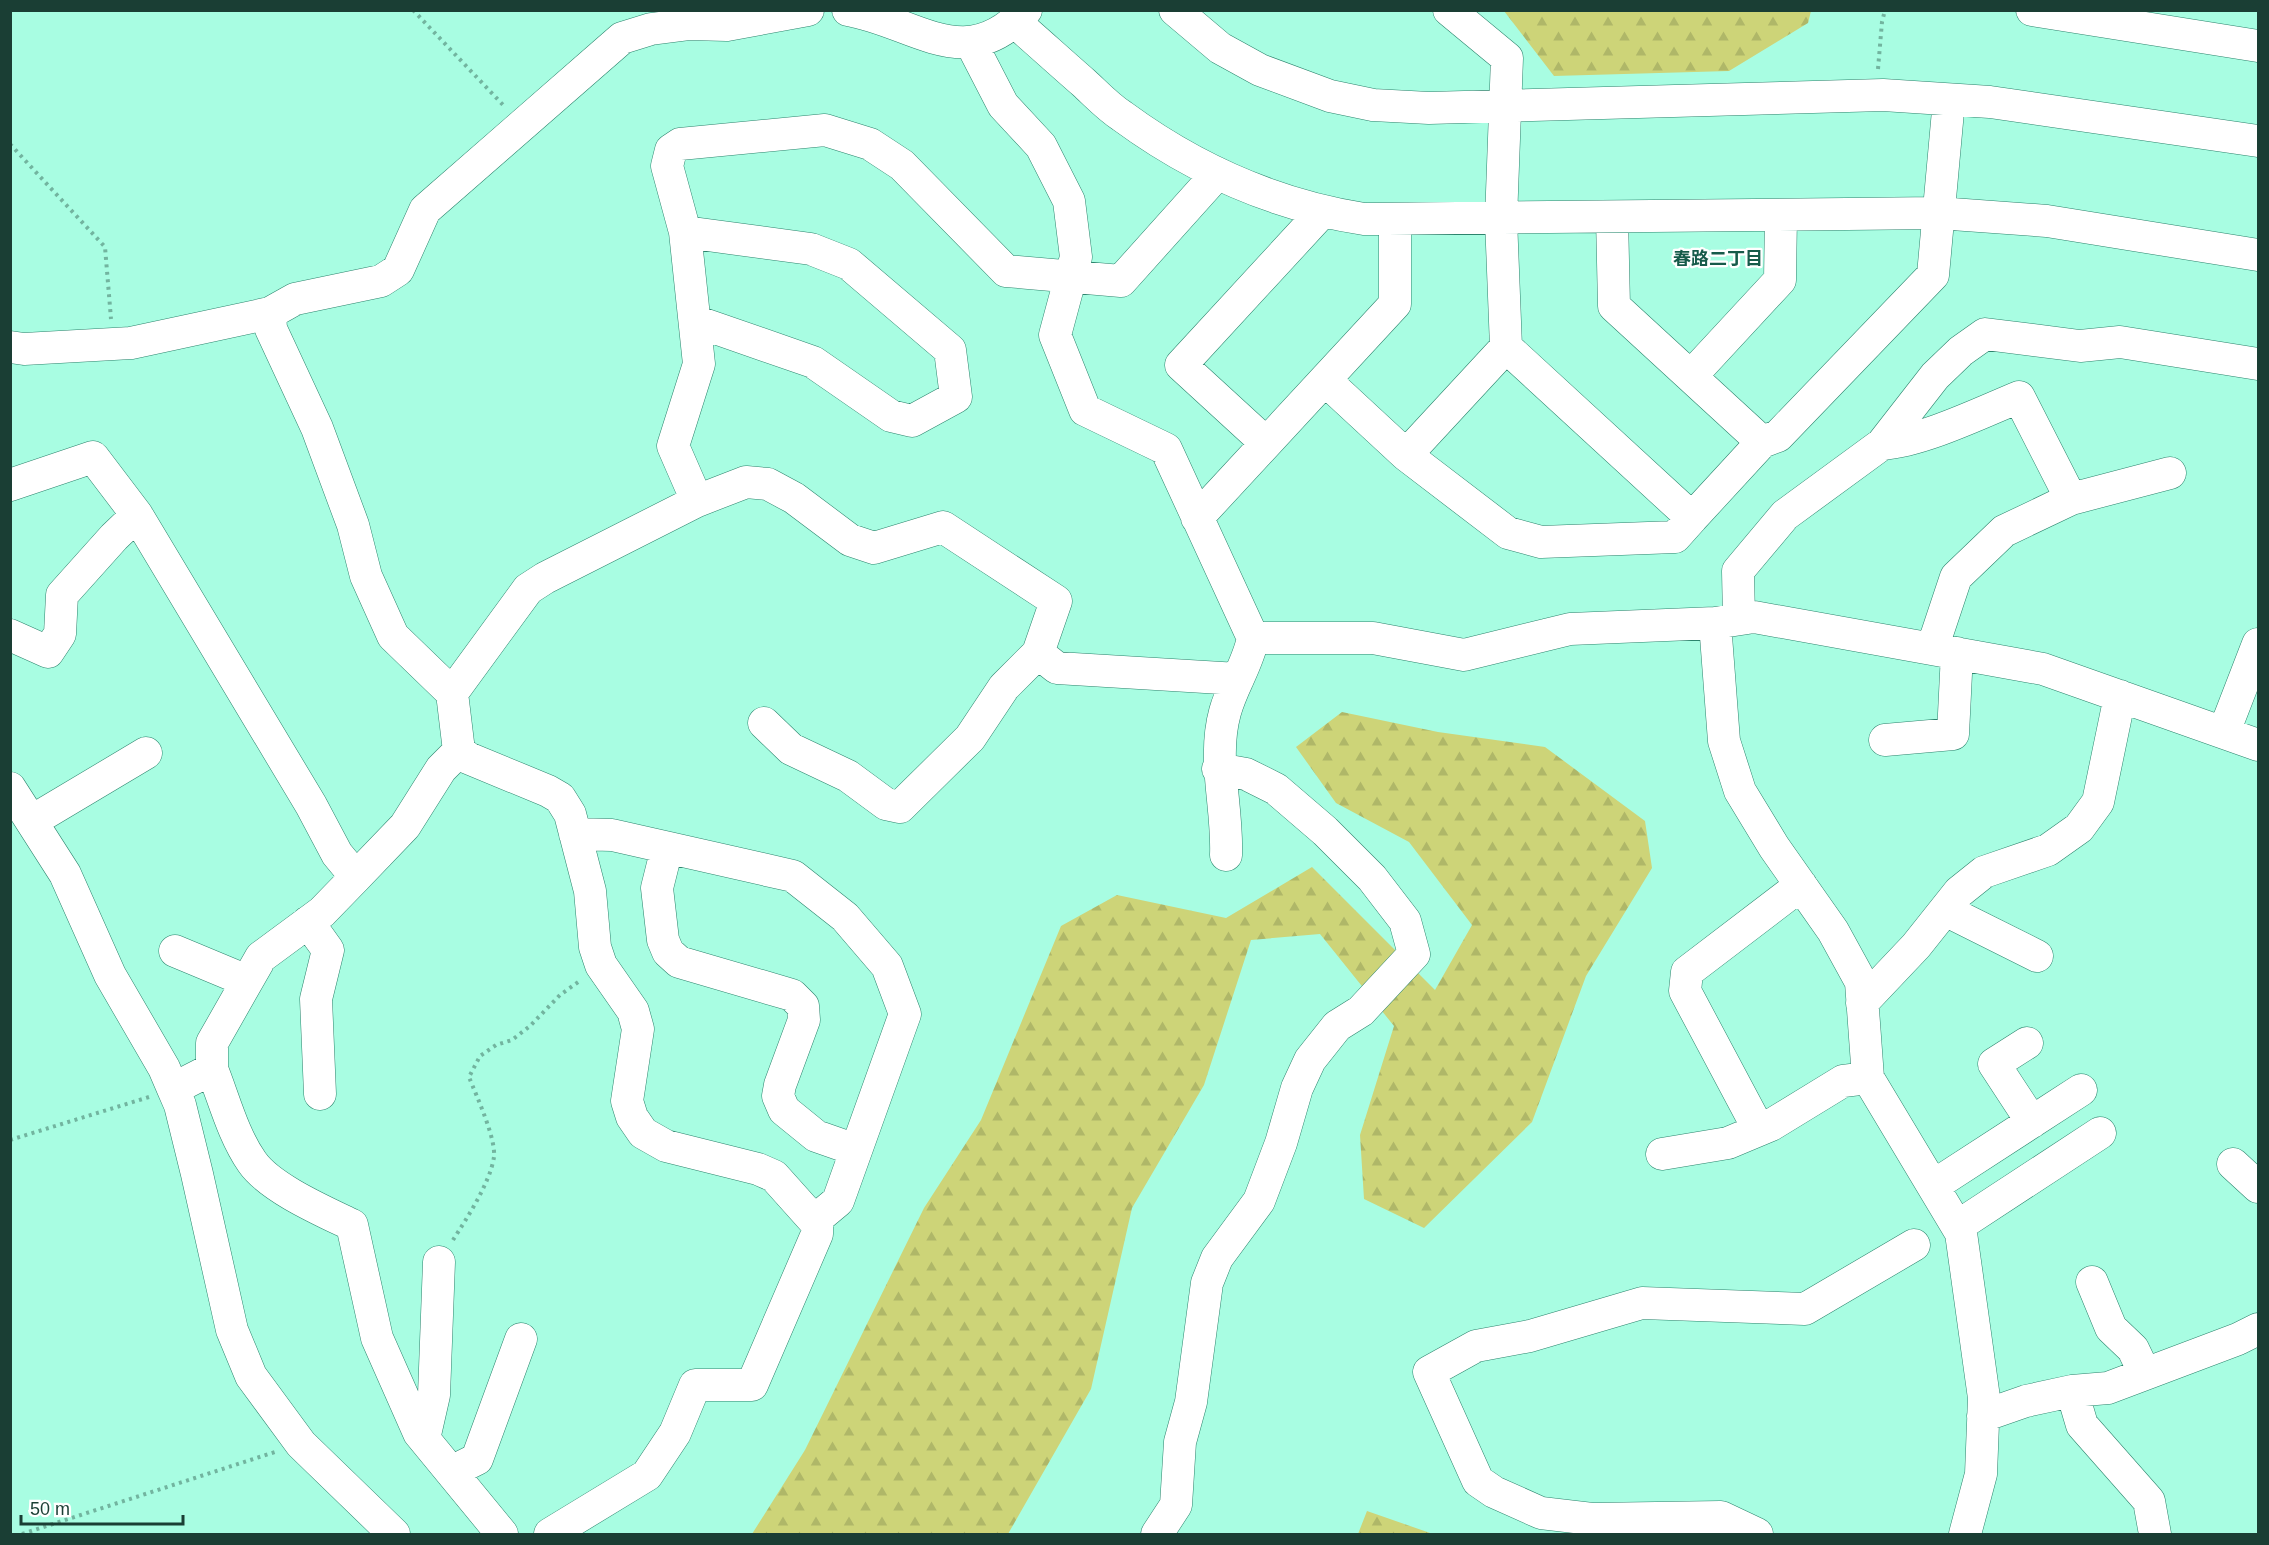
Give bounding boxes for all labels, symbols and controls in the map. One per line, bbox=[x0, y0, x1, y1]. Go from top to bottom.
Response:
district label: 春路二丁目 bbox=[1673, 249, 1763, 269]
scale bar bbox=[21, 1488, 183, 1526]
text: 50 m bbox=[30, 1499, 70, 1519]

